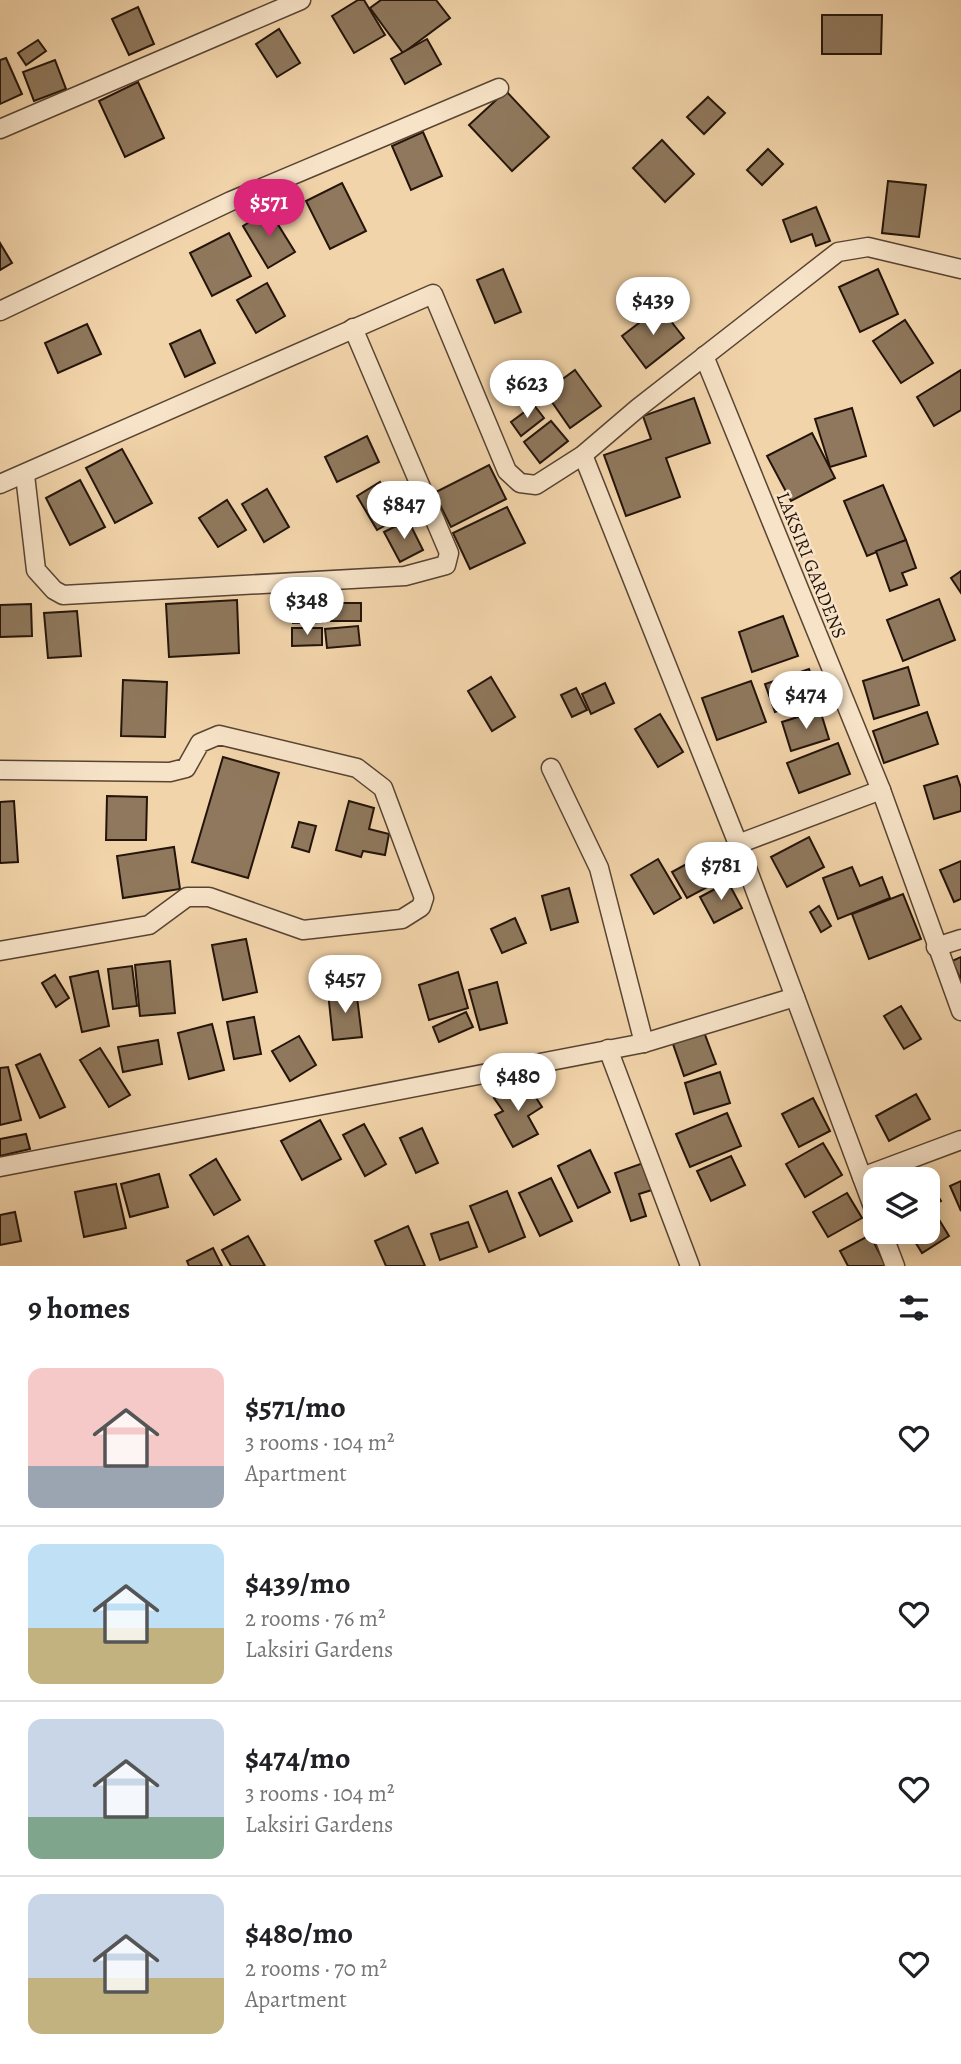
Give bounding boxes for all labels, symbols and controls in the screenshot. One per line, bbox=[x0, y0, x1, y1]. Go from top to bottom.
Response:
pin: $571 bbox=[228, 180, 310, 239]
text: $571 bbox=[250, 186, 288, 217]
pin: $439 bbox=[612, 278, 694, 337]
text: $439 bbox=[632, 284, 674, 315]
pin: $623 bbox=[486, 360, 568, 420]
text: $623 bbox=[506, 367, 548, 398]
pin: $847 bbox=[363, 482, 445, 541]
text: $847 bbox=[383, 488, 425, 519]
street label: LAKSIRI GARDENS bbox=[770, 488, 852, 643]
pin: $348 bbox=[266, 578, 348, 637]
text: $348 bbox=[286, 584, 328, 615]
pin: $474 bbox=[765, 672, 847, 731]
text: $474 bbox=[785, 678, 827, 709]
pin: $781 bbox=[680, 842, 762, 902]
text: $781 bbox=[701, 849, 741, 880]
pin: $457 bbox=[304, 956, 386, 1015]
text: $457 bbox=[324, 962, 366, 993]
pin: $480 bbox=[477, 1054, 559, 1113]
text: $480 bbox=[496, 1060, 540, 1091]
map controls bbox=[863, 1167, 940, 1244]
button: layers bbox=[863, 1167, 940, 1244]
text: 9 homes bbox=[28, 1288, 130, 1328]
icon: filters bbox=[895, 1289, 933, 1327]
text: $571/mo bbox=[245, 1387, 346, 1427]
icon: home bbox=[84, 1396, 168, 1480]
icon: heart bbox=[895, 1419, 933, 1457]
text: 3 rooms · 104 m² bbox=[245, 1427, 394, 1458]
text: Apartment bbox=[245, 1458, 347, 1489]
text: $439/mo bbox=[245, 1563, 350, 1603]
icon: home bbox=[84, 1572, 168, 1656]
icon: heart bbox=[895, 1595, 933, 1633]
text: 2 rooms · 76 m² bbox=[245, 1603, 386, 1634]
text: Laksiri Gardens bbox=[245, 1634, 393, 1665]
text: $474/mo bbox=[245, 1738, 350, 1778]
icon: home bbox=[84, 1747, 168, 1831]
icon: heart bbox=[895, 1770, 933, 1808]
text: 3 rooms · 104 m² bbox=[245, 1778, 394, 1809]
text: Laksiri Gardens bbox=[245, 1809, 393, 1840]
text: $480/mo bbox=[245, 1913, 353, 1953]
icon: home bbox=[84, 1922, 168, 2006]
icon: heart bbox=[895, 1945, 933, 1983]
text: 2 rooms · 70 m² bbox=[245, 1953, 387, 1984]
text: Apartment bbox=[245, 1984, 347, 2015]

